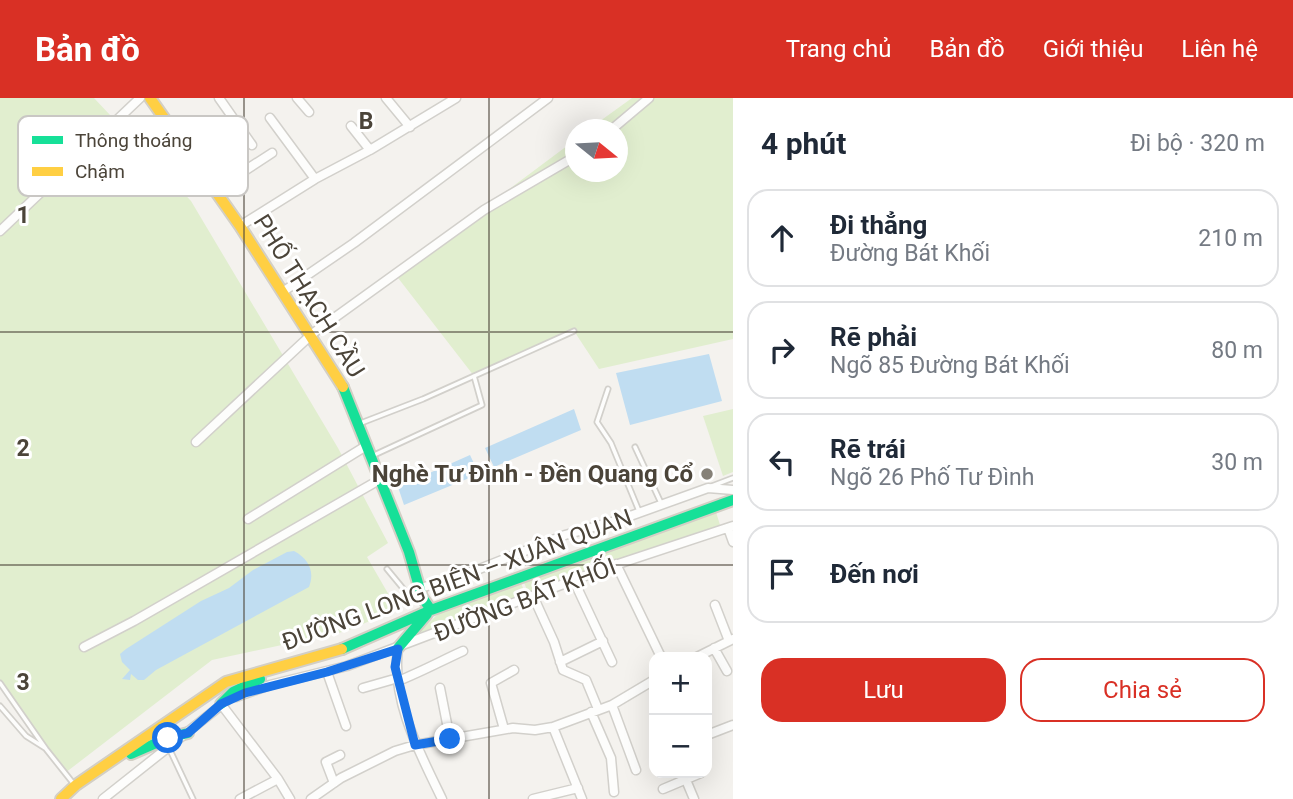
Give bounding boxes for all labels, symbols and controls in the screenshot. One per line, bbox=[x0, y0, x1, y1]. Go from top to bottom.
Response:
text: Bản đồ bbox=[35, 30, 140, 69]
text: Trang chủ bbox=[786, 35, 892, 63]
text: Bản đồ bbox=[930, 35, 1005, 63]
text: Giới thiệu bbox=[1043, 35, 1143, 63]
text: Liên hệ bbox=[1181, 35, 1258, 63]
text: B bbox=[359, 108, 373, 135]
legend bbox=[18, 116, 248, 196]
north arrow bbox=[565, 119, 628, 182]
text: 4 phút bbox=[761, 126, 846, 161]
text: Thông thoáng bbox=[75, 129, 193, 152]
text: Đi bộ · 320 m bbox=[1130, 130, 1265, 157]
text: Chậm bbox=[75, 160, 125, 183]
text: 1 bbox=[16, 202, 30, 229]
street label: PHỐ THẠCH CẦU bbox=[248, 208, 372, 383]
text: Đi thẳng bbox=[830, 210, 927, 240]
icon: ahead bbox=[763, 219, 801, 257]
text: 210 m bbox=[1198, 225, 1263, 252]
text: Đường Bát Khối bbox=[830, 240, 990, 267]
text: Rẽ phải bbox=[830, 322, 917, 352]
icon: right bbox=[763, 331, 801, 369]
text: 80 m bbox=[1211, 337, 1263, 364]
text: Ngõ 85 Đường Bát Khối bbox=[830, 352, 1070, 379]
text: Rẽ trái bbox=[830, 434, 906, 464]
text: 2 bbox=[16, 435, 30, 462]
icon: left bbox=[763, 443, 801, 481]
text: 30 m bbox=[1211, 449, 1263, 476]
place label: Nghè Tư Đình - Đền Quang Cổ bbox=[372, 460, 693, 488]
text: Ngõ 26 Phố Tư Đình bbox=[830, 464, 1034, 491]
marker: Nghè Tư Đình - Đền Quang Cổ bbox=[699, 466, 715, 482]
street label: ĐƯỜNG LONG BIÊN – XUÂN QUAN bbox=[278, 504, 636, 656]
street label: ĐƯỜNG BÁT KHỐI bbox=[429, 551, 620, 648]
icon: arrive bbox=[763, 555, 801, 593]
text: Đến nơi bbox=[830, 559, 919, 589]
map controls bbox=[649, 652, 712, 778]
button: + bbox=[649, 652, 712, 715]
button: Lưu bbox=[761, 658, 1006, 722]
button: Chia sẻ bbox=[1020, 658, 1265, 722]
text: 3 bbox=[16, 669, 30, 696]
button: − bbox=[649, 715, 712, 778]
route start bbox=[152, 722, 183, 753]
route end bbox=[434, 723, 465, 754]

